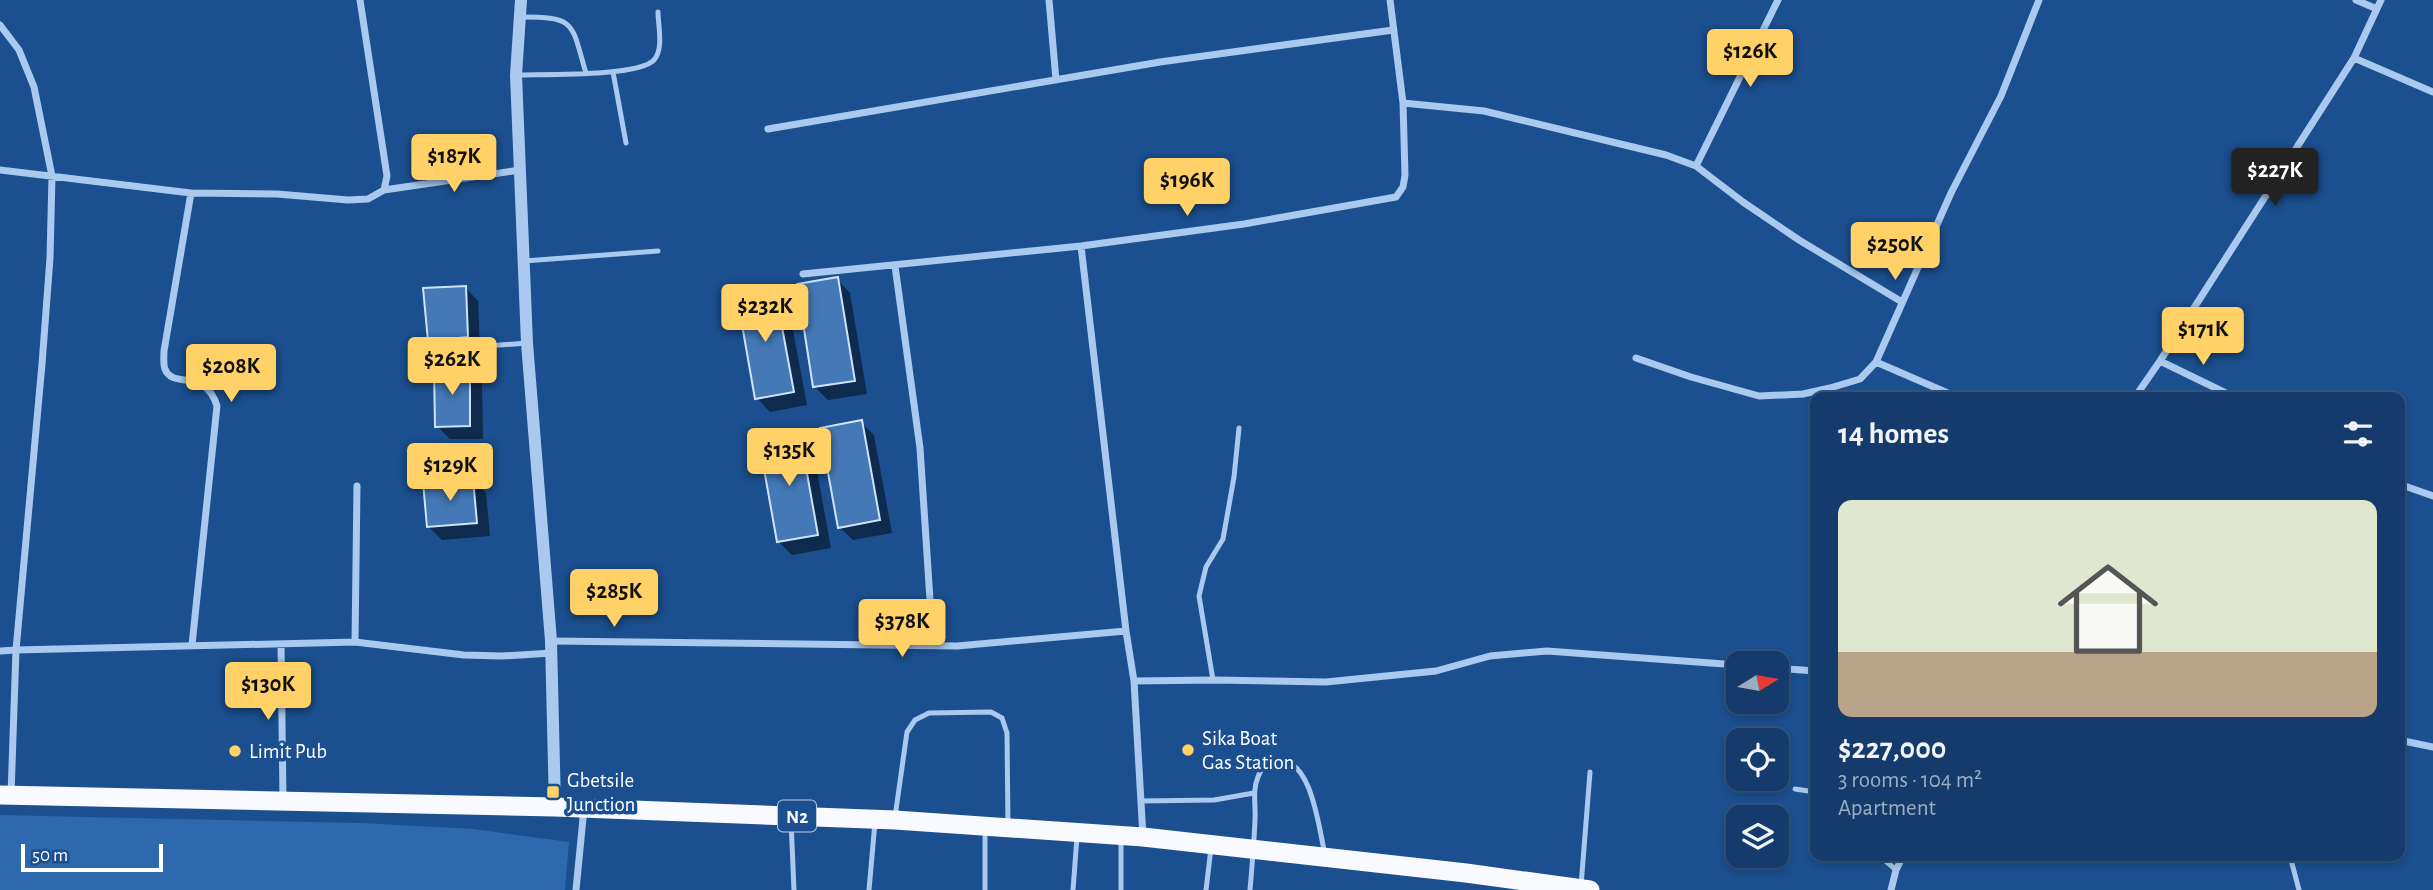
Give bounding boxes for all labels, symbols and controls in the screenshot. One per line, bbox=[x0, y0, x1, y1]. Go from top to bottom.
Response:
pin: $126K bbox=[1701, 29, 1799, 89]
text: $126K bbox=[1723, 40, 1777, 63]
pin: $187K bbox=[405, 134, 503, 194]
text: $187K bbox=[427, 145, 481, 168]
pin: $227K bbox=[2226, 148, 2324, 208]
pin: $196K bbox=[1138, 158, 1236, 218]
text: $227K bbox=[2247, 159, 2303, 182]
text: $196K bbox=[1160, 169, 1214, 192]
pin: $250K bbox=[1846, 222, 1944, 282]
text: $250K bbox=[1867, 233, 1923, 256]
pin: $232K bbox=[716, 284, 814, 344]
text: $232K bbox=[737, 295, 793, 318]
pin: $171K bbox=[2154, 308, 2252, 367]
text: $171K bbox=[2178, 318, 2228, 341]
pin: $262K bbox=[403, 338, 501, 397]
pin: $208K bbox=[182, 344, 280, 404]
text: $262K bbox=[424, 348, 480, 371]
text: $208K bbox=[202, 355, 260, 378]
icon: filters bbox=[2339, 415, 2377, 453]
text: 14 homes bbox=[1838, 419, 1949, 449]
pin: $135K bbox=[740, 428, 838, 488]
text: $135K bbox=[763, 439, 815, 462]
pin: $129K bbox=[401, 444, 499, 503]
text: $129K bbox=[423, 454, 477, 477]
icon: home bbox=[2045, 546, 2171, 672]
pin: $285K bbox=[565, 570, 663, 629]
text: $285K bbox=[586, 580, 642, 603]
pin: $378K bbox=[853, 600, 951, 659]
text: $378K bbox=[875, 610, 929, 633]
north arrow bbox=[1726, 651, 1788, 714]
map controls bbox=[1726, 651, 1789, 868]
pin: $130K bbox=[219, 662, 317, 722]
text: $130K bbox=[241, 673, 295, 696]
place label: Sika Boat Gas Station bbox=[1202, 728, 1294, 773]
button: locate bbox=[1726, 728, 1789, 791]
text: $227,000 bbox=[1838, 734, 1946, 764]
place label: Limit Pub bbox=[249, 741, 327, 762]
marker: Sika Boat Gas Station bbox=[1180, 742, 1196, 758]
marker: Limit Pub bbox=[227, 743, 243, 759]
text: 3 rooms · 104 m² bbox=[1838, 769, 1982, 792]
place label: Gbetsile Junction bbox=[567, 770, 635, 815]
marker: Gbetsile Junction bbox=[545, 784, 561, 800]
text: Apartment bbox=[1838, 797, 1936, 820]
road number: N2 bbox=[778, 800, 816, 832]
button: layers bbox=[1726, 805, 1789, 868]
scale bar bbox=[21, 841, 163, 873]
text: 50 m bbox=[32, 846, 68, 865]

